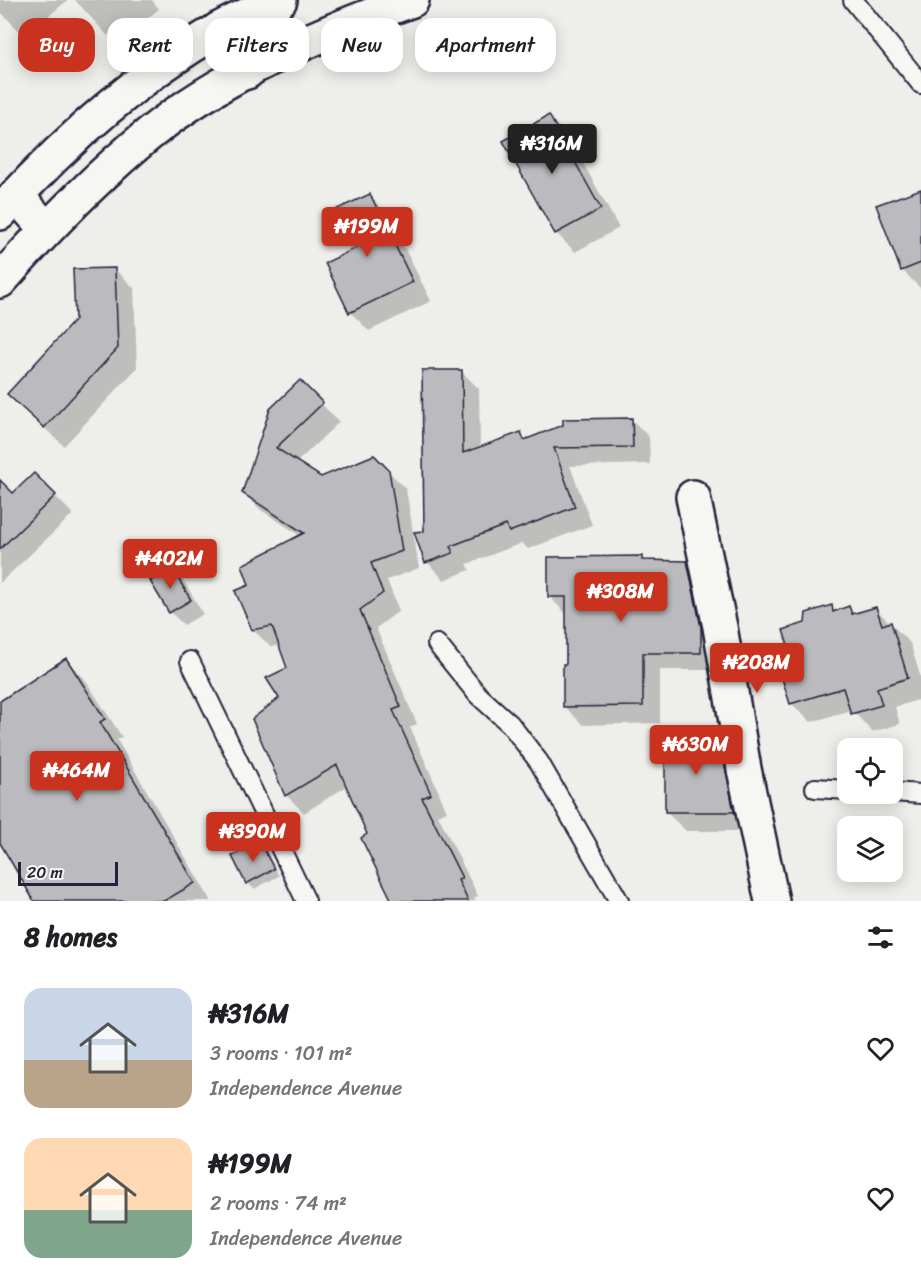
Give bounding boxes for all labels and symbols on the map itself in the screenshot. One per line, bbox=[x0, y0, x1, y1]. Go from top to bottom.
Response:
pin: ₦316M bbox=[510, 124, 594, 175]
pin: ₦199M bbox=[325, 207, 409, 258]
pin: ₦402M bbox=[128, 539, 212, 590]
pin: ₦308M bbox=[579, 572, 663, 623]
pin: ₦208M bbox=[715, 643, 799, 694]
pin: ₦630M bbox=[654, 725, 738, 776]
pin: ₦464M bbox=[35, 751, 119, 802]
pin: ₦390M bbox=[211, 812, 295, 863]
scale bar bbox=[18, 859, 118, 886]

